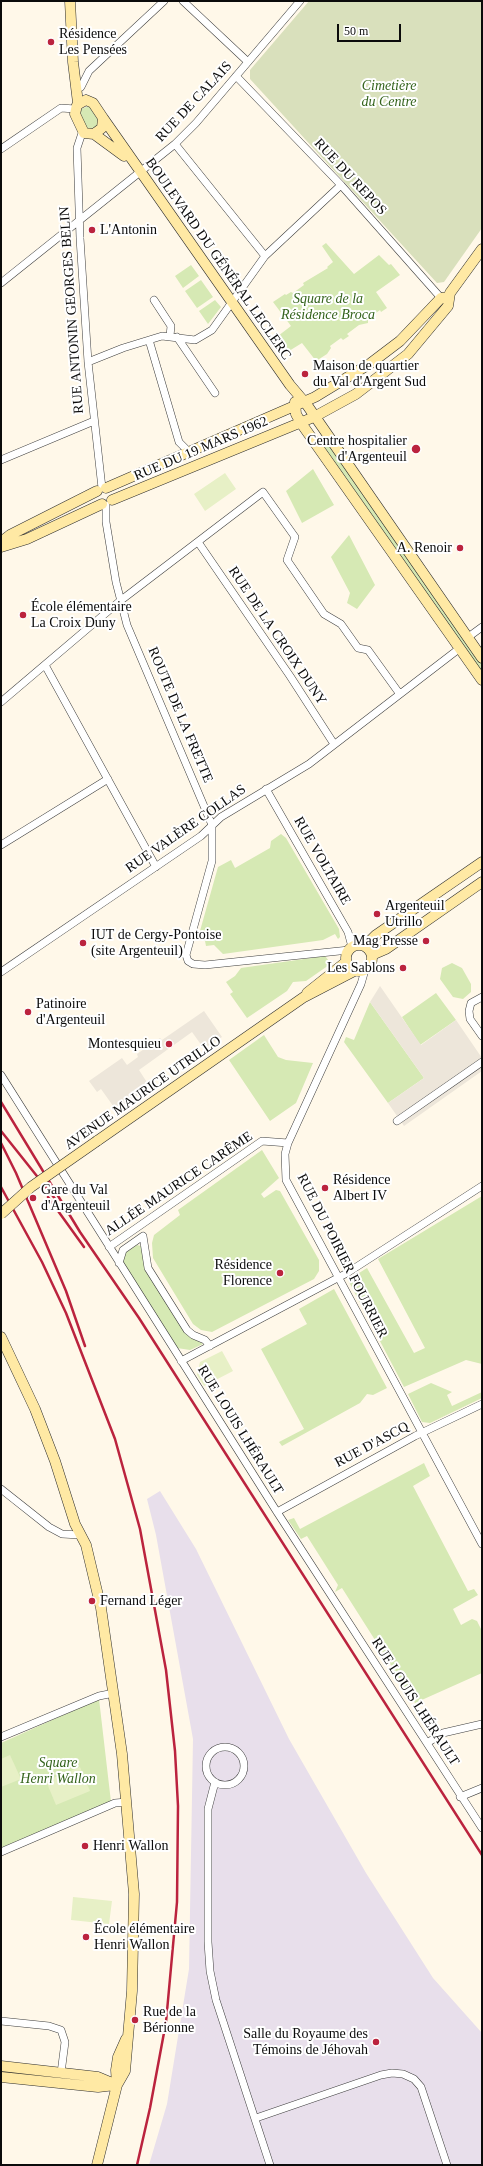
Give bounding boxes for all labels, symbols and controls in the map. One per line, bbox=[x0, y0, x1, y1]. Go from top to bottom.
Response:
scale bar bbox=[339, 16, 403, 42]
text: 50 m bbox=[344, 24, 368, 38]
place label: Résidence Les Pensées bbox=[59, 26, 127, 58]
marker: Résidence Les Pensées bbox=[46, 37, 56, 47]
street label: RUE DE CALAIS bbox=[152, 58, 236, 146]
park label: Cimetière du Centre bbox=[361, 78, 417, 110]
street label: RUE DU REPOS bbox=[310, 135, 390, 219]
street label: BOULEVARD DU GÉNÉRAL LECLERC bbox=[141, 155, 295, 363]
street label: RUE ANTONIN GEORGES BELIN bbox=[56, 206, 88, 414]
place label: L'Antonin bbox=[100, 222, 157, 238]
marker: L'Antonin bbox=[87, 225, 97, 235]
park label: Square de la Résidence Broca bbox=[281, 291, 375, 324]
place label: Maison de quartier du Val d'Argent Sud bbox=[313, 358, 426, 390]
marker: Maison de quartier du Val d'Argent Sud bbox=[300, 369, 310, 379]
street label: RUE DU 19 MARS 1962 bbox=[131, 413, 271, 485]
place label: Centre hospitalier d'Argenteuil bbox=[307, 433, 407, 466]
marker: Centre hospitalier d'Argenteuil bbox=[410, 443, 422, 455]
place label: A. Renoir bbox=[397, 540, 452, 556]
marker: A. Renoir bbox=[455, 543, 465, 553]
street label: RUE DE LA CROIX DUNY bbox=[224, 564, 330, 708]
place label: École élémentaire La Croix Duny bbox=[31, 599, 132, 632]
marker: École élémentaire La Croix Duny bbox=[18, 610, 28, 620]
street label: ROUTE DE LA FRETTE bbox=[144, 645, 216, 785]
street label: RUE VALÈRE COLLAS bbox=[123, 781, 249, 877]
street label: RUE VOLTAIRE bbox=[290, 814, 354, 908]
place label: Argenteuil Utrillo bbox=[385, 898, 445, 930]
marker: Argenteuil Utrillo bbox=[372, 909, 382, 919]
place label: IUT de Cergy-Pontoise (site Argenteuil) bbox=[91, 927, 221, 960]
place label: Mag Presse bbox=[353, 933, 418, 949]
marker: Mag Presse bbox=[421, 936, 431, 946]
marker: IUT de Cergy-Pontoise (site Argenteuil) bbox=[78, 938, 88, 948]
place label: Les Sablons bbox=[327, 960, 395, 976]
marker: Les Sablons bbox=[398, 963, 408, 973]
place label: Patinoire d'Argenteuil bbox=[36, 996, 105, 1028]
marker: Patinoire d'Argenteuil bbox=[23, 1007, 33, 1017]
street label: AVENUE MAURICE UTRILLO bbox=[62, 1032, 224, 1154]
place label: Montesquieu bbox=[88, 1036, 161, 1052]
marker: Montesquieu bbox=[164, 1039, 174, 1049]
street label: ALLÉE MAURICE CARÊME bbox=[102, 1128, 256, 1240]
street label: RUE DU POIRIER FOURRIER bbox=[293, 1171, 391, 1341]
place label: Résidence Albert IV bbox=[333, 1172, 391, 1204]
place label: Gare du Val d'Argenteuil bbox=[41, 1182, 110, 1214]
marker: Résidence Albert IV bbox=[320, 1183, 330, 1193]
marker: Gare du Val d'Argenteuil bbox=[28, 1193, 38, 1203]
place label: Résidence Florence bbox=[214, 1257, 272, 1290]
marker: Résidence Florence bbox=[275, 1268, 285, 1278]
street label: RUE LOUIS LHÉRAULT bbox=[193, 1362, 287, 1498]
street label: RUE D'ASCQ bbox=[332, 1418, 412, 1472]
place label: Fernand Léger bbox=[100, 1593, 182, 1609]
marker: Fernand Léger bbox=[87, 1596, 97, 1606]
street label: RUE LOUIS LHÉRAULT bbox=[367, 1635, 463, 1769]
park label: Square Henri Wallon bbox=[20, 1755, 96, 1788]
place label: Henri Wallon bbox=[93, 1838, 168, 1854]
marker: Henri Wallon bbox=[80, 1841, 90, 1851]
place label: École élémentaire Henri Wallon bbox=[94, 1921, 195, 1954]
marker: École élémentaire Henri Wallon bbox=[81, 1932, 91, 1942]
place label: Rue de la Bérionne bbox=[143, 2004, 196, 2036]
marker: Rue de la Bérionne bbox=[130, 2015, 140, 2025]
place label: Salle du Royaume des Témoins de Jéhovah bbox=[243, 2026, 368, 2058]
marker: Salle du Royaume des Témoins de Jéhovah bbox=[371, 2037, 381, 2047]

